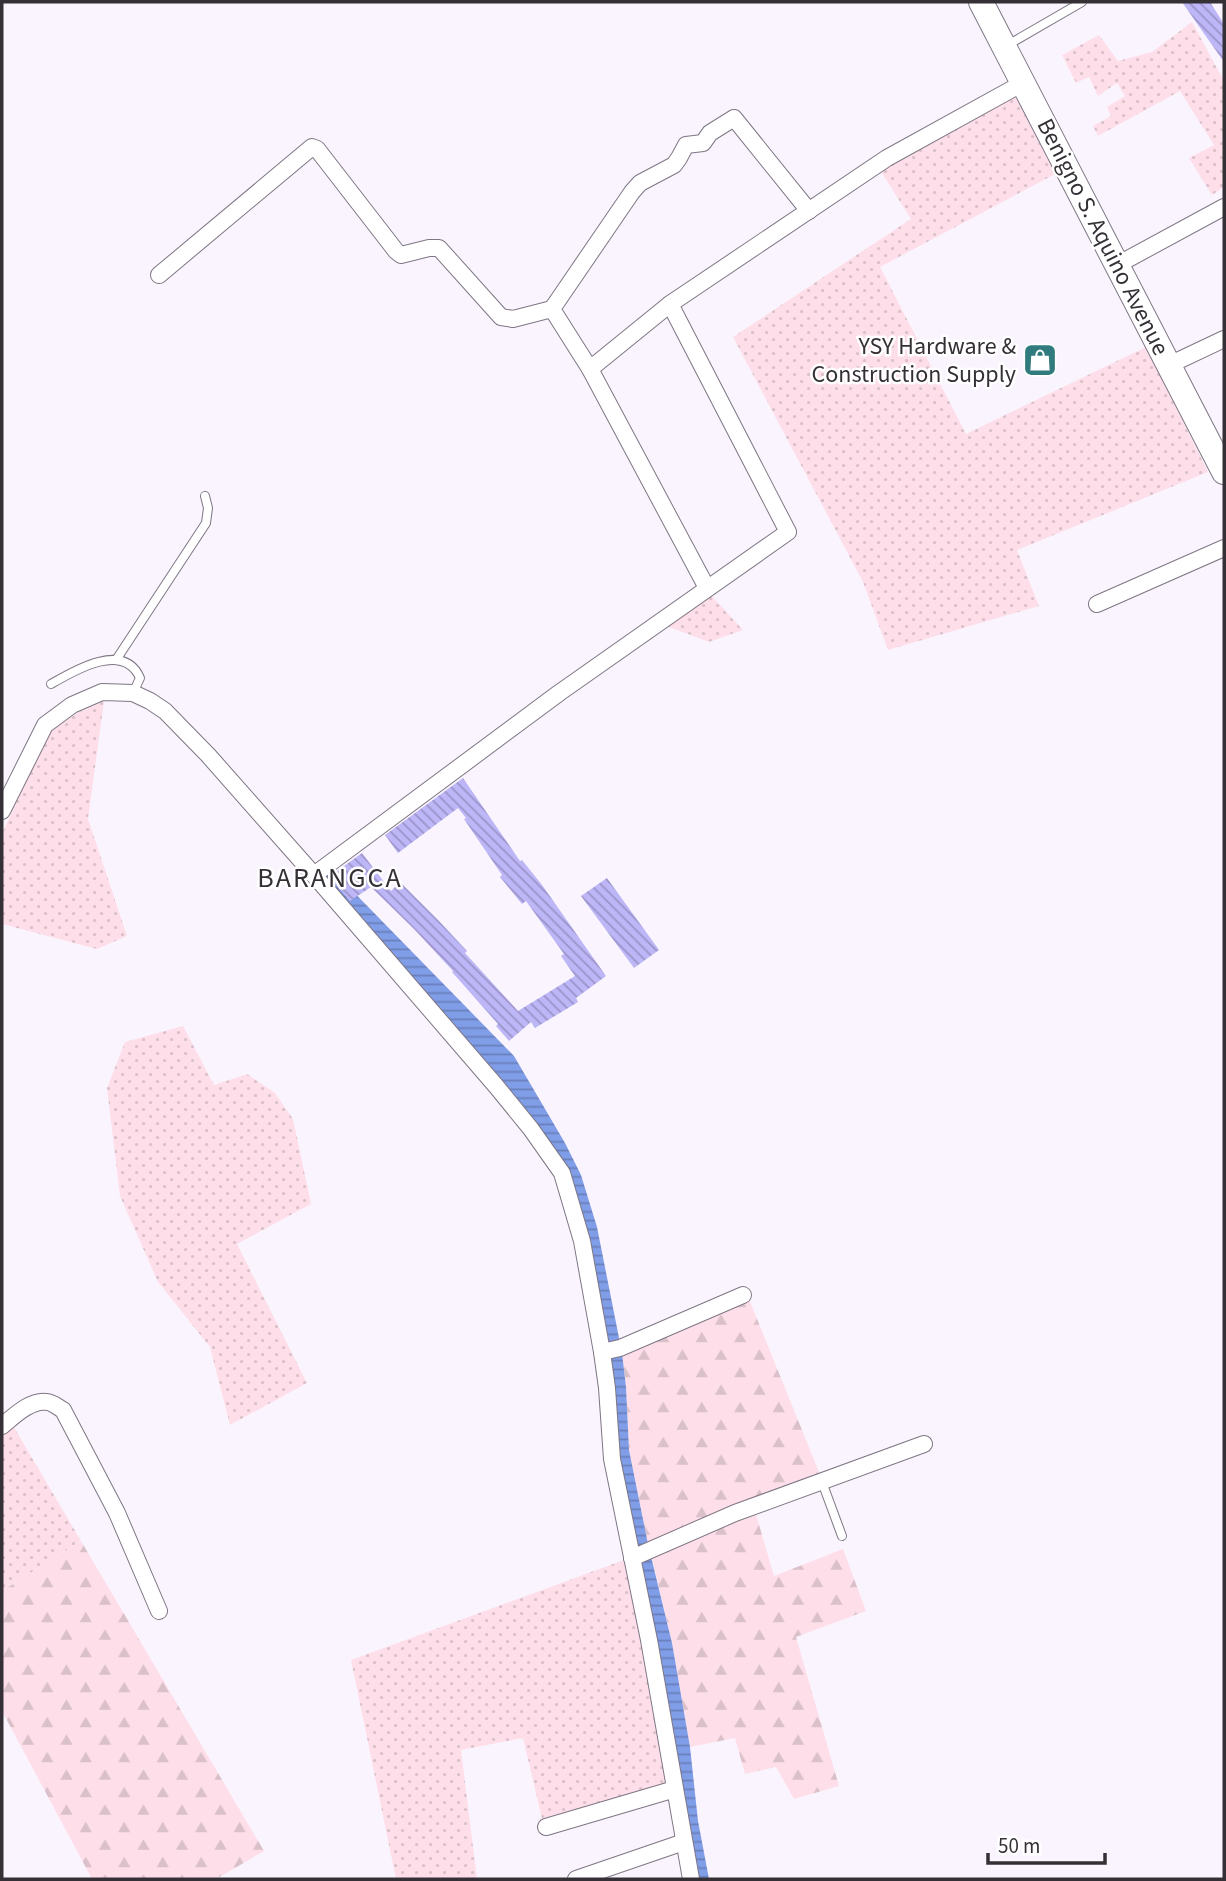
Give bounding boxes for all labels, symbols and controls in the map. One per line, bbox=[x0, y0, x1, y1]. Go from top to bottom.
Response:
street label: Benigno S. Aquino Avenue bbox=[1028, 112, 1178, 362]
place label: YSY Hardware & Construction Supply bbox=[812, 329, 1016, 392]
shop icon: YSY Hardware & Construction Supply bbox=[1021, 341, 1059, 379]
district label: BARANGCA bbox=[257, 858, 403, 898]
scale bar bbox=[988, 1822, 1105, 1866]
text: 50 m bbox=[998, 1831, 1040, 1861]

